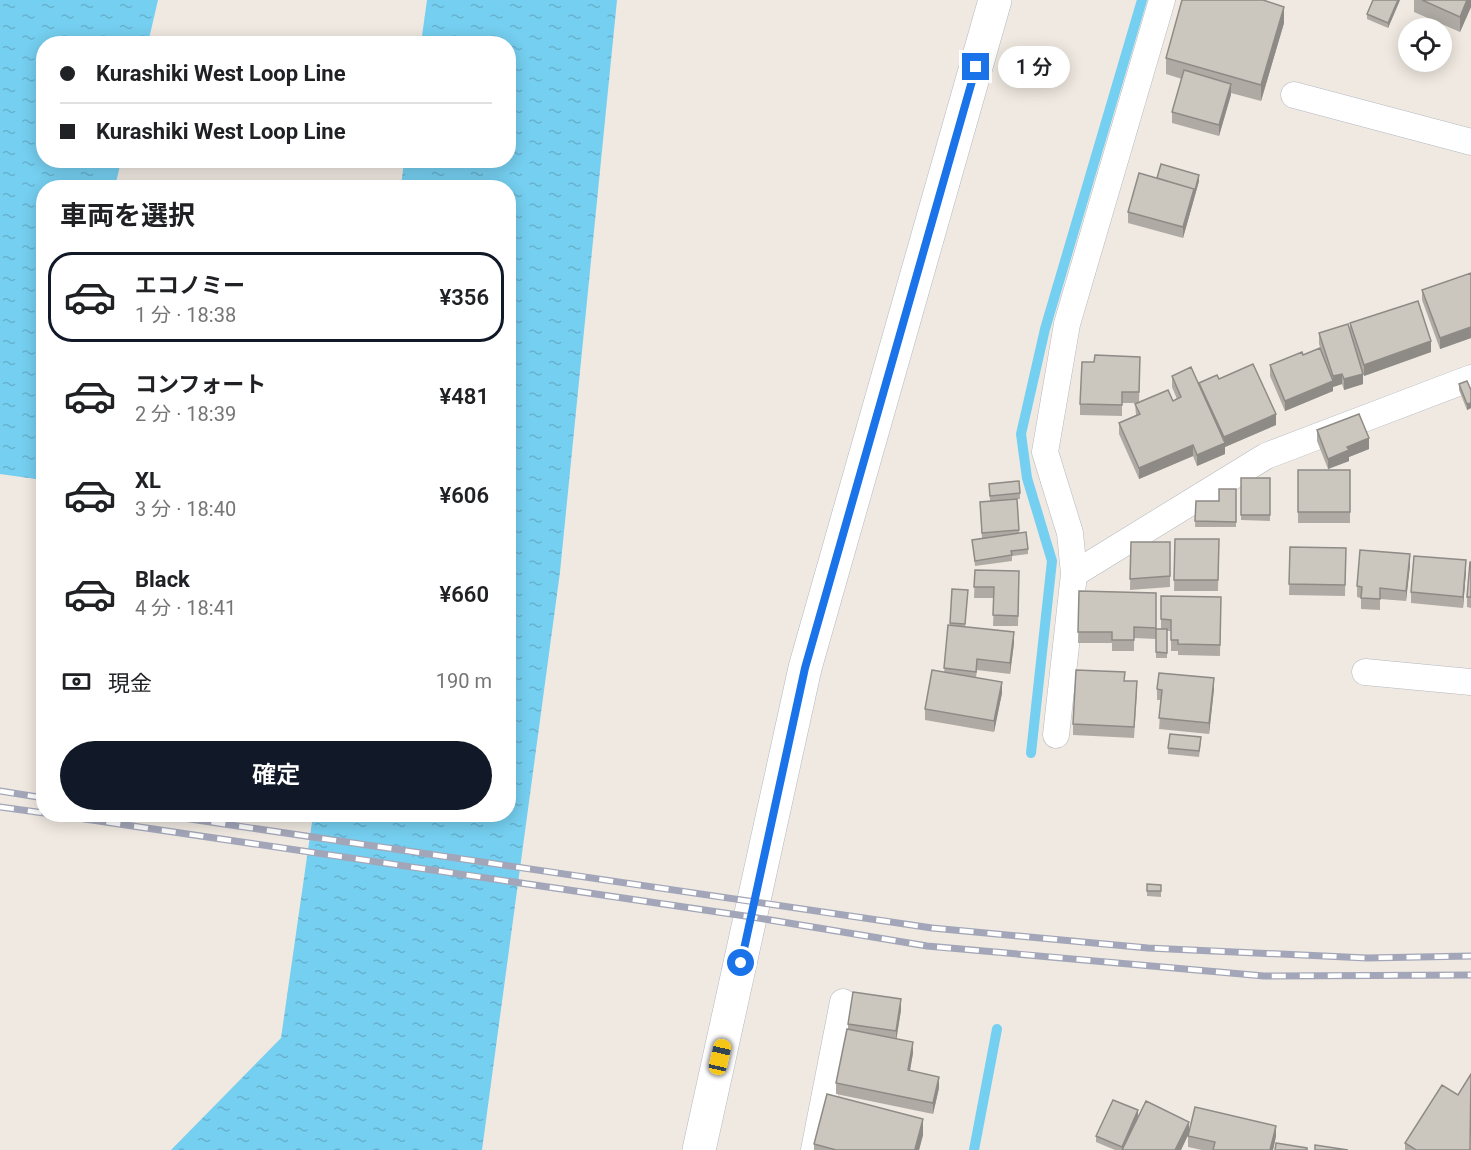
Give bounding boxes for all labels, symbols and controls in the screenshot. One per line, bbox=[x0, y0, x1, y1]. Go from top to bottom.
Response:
map controls bbox=[1398, 18, 1452, 72]
button: locate bbox=[1398, 18, 1452, 72]
callout: 1 分 bbox=[997, 46, 1069, 88]
route end bbox=[962, 53, 989, 80]
text: 1 分 bbox=[1016, 55, 1052, 79]
text: Kurashiki West Loop Line bbox=[96, 61, 346, 86]
text: Kurashiki West Loop Line bbox=[96, 119, 346, 144]
text: 車両を選択 bbox=[60, 200, 195, 232]
icon: car bbox=[63, 270, 117, 324]
text: エコノミー bbox=[135, 273, 245, 298]
text: ¥356 bbox=[440, 285, 489, 310]
text: 1 分 · 18:38 bbox=[135, 303, 236, 327]
icon: car bbox=[63, 369, 117, 423]
text: コンフォート bbox=[135, 372, 266, 397]
text: ¥481 bbox=[440, 384, 489, 409]
text: 2 分 · 18:39 bbox=[135, 402, 236, 426]
icon: car bbox=[63, 468, 117, 522]
text: XL bbox=[135, 468, 161, 493]
text: ¥606 bbox=[440, 483, 489, 508]
text: 3 分 · 18:40 bbox=[135, 497, 236, 521]
icon: car bbox=[63, 567, 117, 621]
text: Black bbox=[135, 567, 190, 592]
text: ¥660 bbox=[440, 582, 489, 607]
text: 4 分 · 18:41 bbox=[135, 596, 236, 620]
icon: cash bbox=[60, 665, 93, 698]
text: 190 m bbox=[436, 669, 492, 693]
text: 現金 bbox=[108, 671, 152, 696]
button: 確定 bbox=[60, 741, 492, 810]
route start bbox=[727, 949, 754, 976]
car bbox=[707, 1037, 733, 1077]

